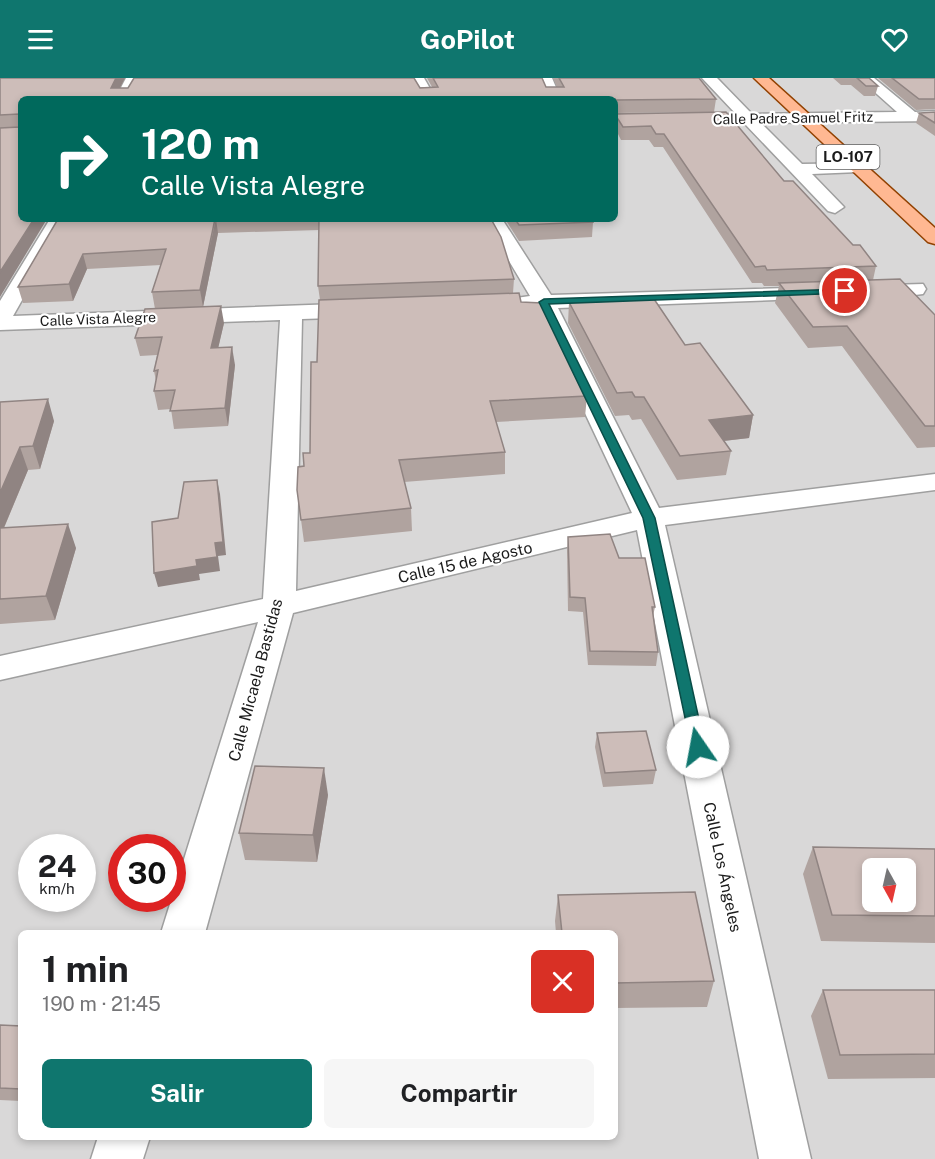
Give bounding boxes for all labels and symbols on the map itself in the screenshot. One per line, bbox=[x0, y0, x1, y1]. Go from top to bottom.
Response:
street label: Calle Padre Samuel Fritz bbox=[713, 109, 874, 127]
road number: LO-107 bbox=[816, 145, 880, 169]
pin bbox=[819, 265, 870, 316]
street label: Calle Vista Alegre bbox=[40, 309, 156, 329]
street label: Calle 15 de Agosto bbox=[396, 538, 534, 587]
street label: Calle Micaela Bastidas bbox=[225, 597, 286, 764]
position arrow bbox=[666, 715, 730, 779]
street label: Calle Los Ángeles bbox=[699, 800, 747, 934]
speed limit sign: 30 bbox=[108, 834, 186, 912]
north arrow bbox=[862, 858, 916, 912]

